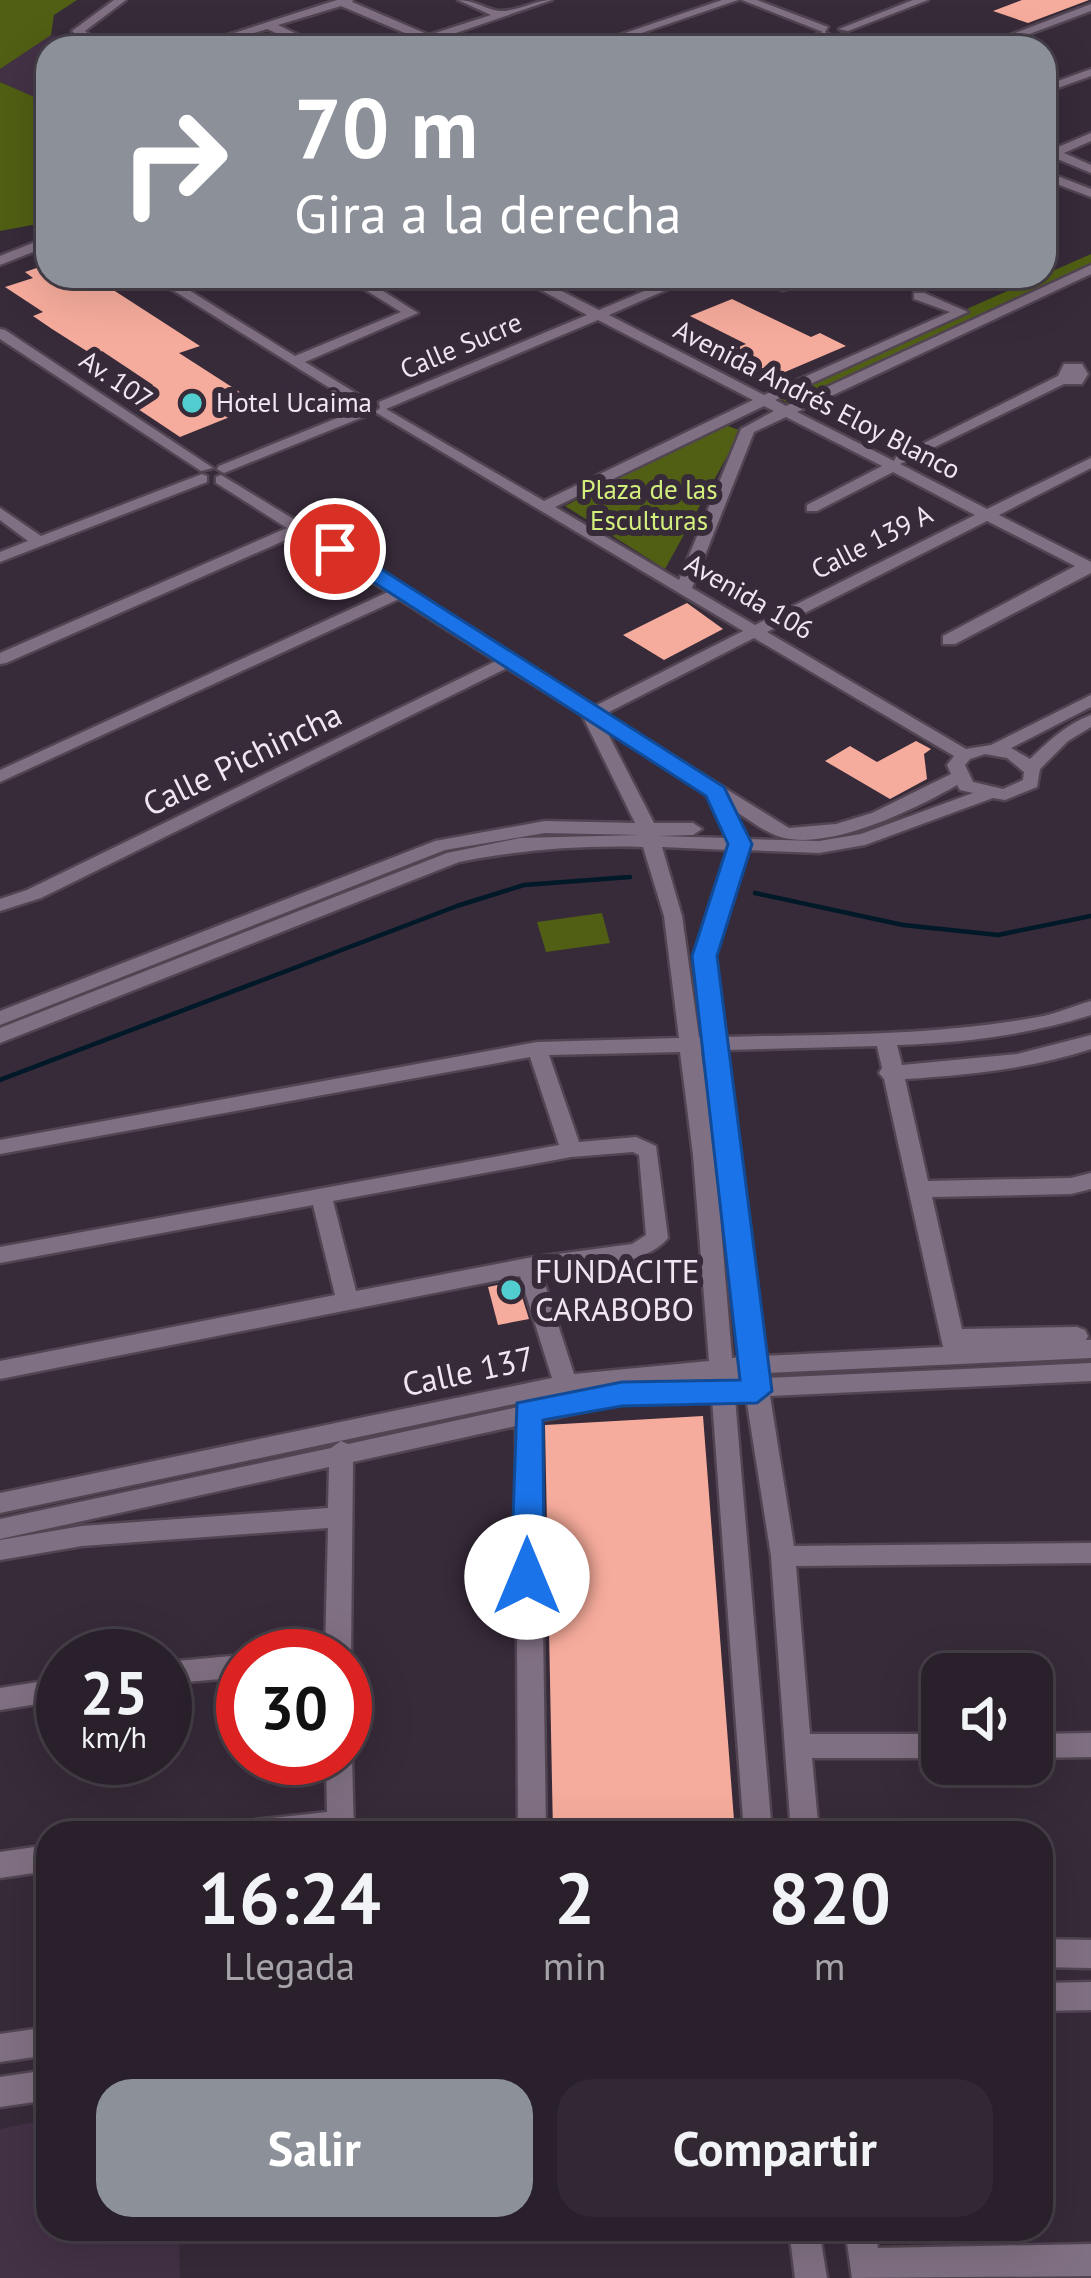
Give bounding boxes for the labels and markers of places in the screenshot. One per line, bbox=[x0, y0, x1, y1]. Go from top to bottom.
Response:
place label: Hotel Ucaima bbox=[216, 385, 372, 419]
marker: Hotel Ucaima bbox=[179, 390, 205, 416]
pin bbox=[284, 498, 386, 600]
place label: FUNDACITE CARABOBO bbox=[535, 1249, 699, 1330]
marker: FUNDACITE CARABOBO bbox=[498, 1277, 524, 1303]

